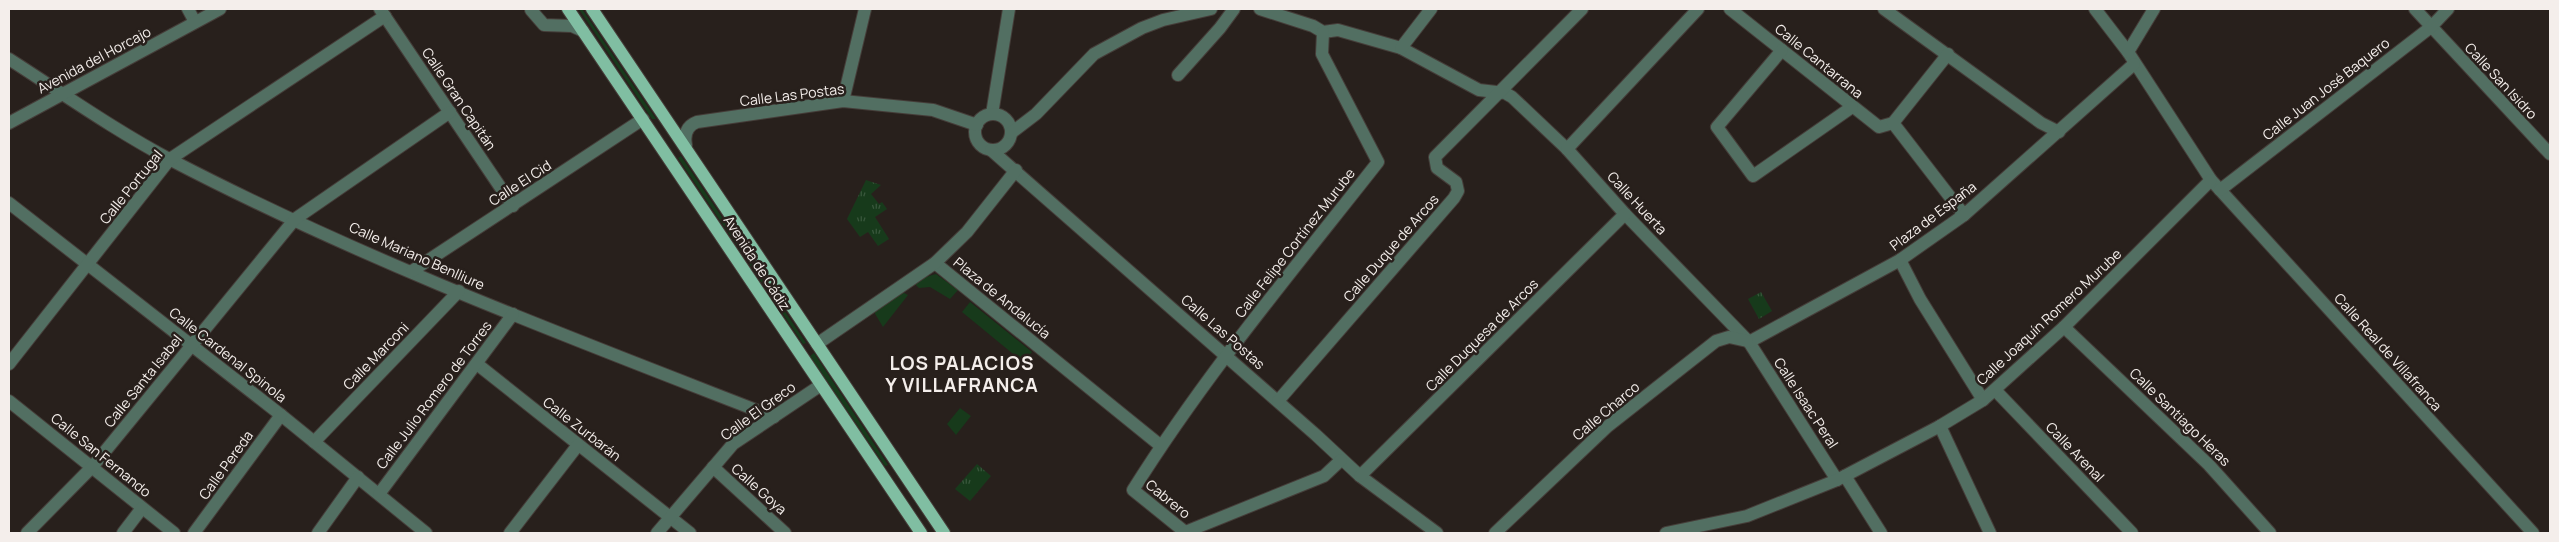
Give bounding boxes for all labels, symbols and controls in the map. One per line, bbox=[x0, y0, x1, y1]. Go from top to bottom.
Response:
street label: Calle Cantarrana bbox=[1771, 19, 1867, 102]
street label: Avenida del Horcajo bbox=[34, 22, 154, 98]
street label: Calle Juan José Baquero bbox=[2258, 33, 2393, 144]
street label: Calle San Isidro bbox=[2461, 38, 2542, 123]
street label: Calle Gran Capitán bbox=[418, 44, 501, 154]
street label: Calle Las Postas bbox=[739, 79, 845, 110]
street label: Calle Portugal bbox=[95, 146, 166, 228]
street label: Calle El Cid bbox=[485, 155, 555, 210]
street label: Calle Felipe Cortínez Murube bbox=[1230, 164, 1359, 321]
street label: Calle Huerta bbox=[1603, 167, 1672, 238]
street label: Plaza de España bbox=[1886, 177, 1980, 254]
street label: Calle Duque de Arcos bbox=[1339, 190, 1443, 306]
street label: Avenida de Cádiz bbox=[720, 212, 795, 314]
street label: Calle Mariano Benlliure bbox=[346, 217, 488, 294]
street label: Calle Joaquín Romero Murube bbox=[1972, 244, 2125, 389]
street label: Plaza de Andalucía bbox=[950, 253, 1055, 343]
street label: Calle Duquesa de Arcos bbox=[1421, 274, 1542, 395]
street label: Calle Real de Villafranca bbox=[2330, 289, 2446, 415]
street label: Calle Las Postas bbox=[1177, 290, 1269, 373]
street label: Calle Cardenal Spinola bbox=[166, 303, 291, 406]
street label: Calle Julio Romero de Torres bbox=[372, 317, 496, 473]
street label: Calle Marconi bbox=[339, 318, 413, 394]
street label: Calle Santa Isabel bbox=[99, 330, 186, 431]
district label: LOS PALACIOS Y VILLAFRANCA bbox=[885, 350, 1039, 398]
street label: Calle Isaac Peral bbox=[1770, 354, 1843, 452]
street label: Calle Santiago Heras bbox=[2126, 363, 2235, 470]
street label: Calle El Greco bbox=[716, 377, 799, 444]
street label: Calle Charco bbox=[1568, 377, 1643, 444]
street label: Calle Zurbarán bbox=[539, 392, 625, 465]
street label: Calle San Fernando bbox=[47, 408, 155, 501]
street label: Calle Arenal bbox=[2042, 418, 2109, 486]
street label: Calle Pereda bbox=[194, 426, 257, 503]
street label: Calle Goya bbox=[728, 459, 791, 518]
street label: Cabrero bbox=[1142, 475, 1195, 522]

